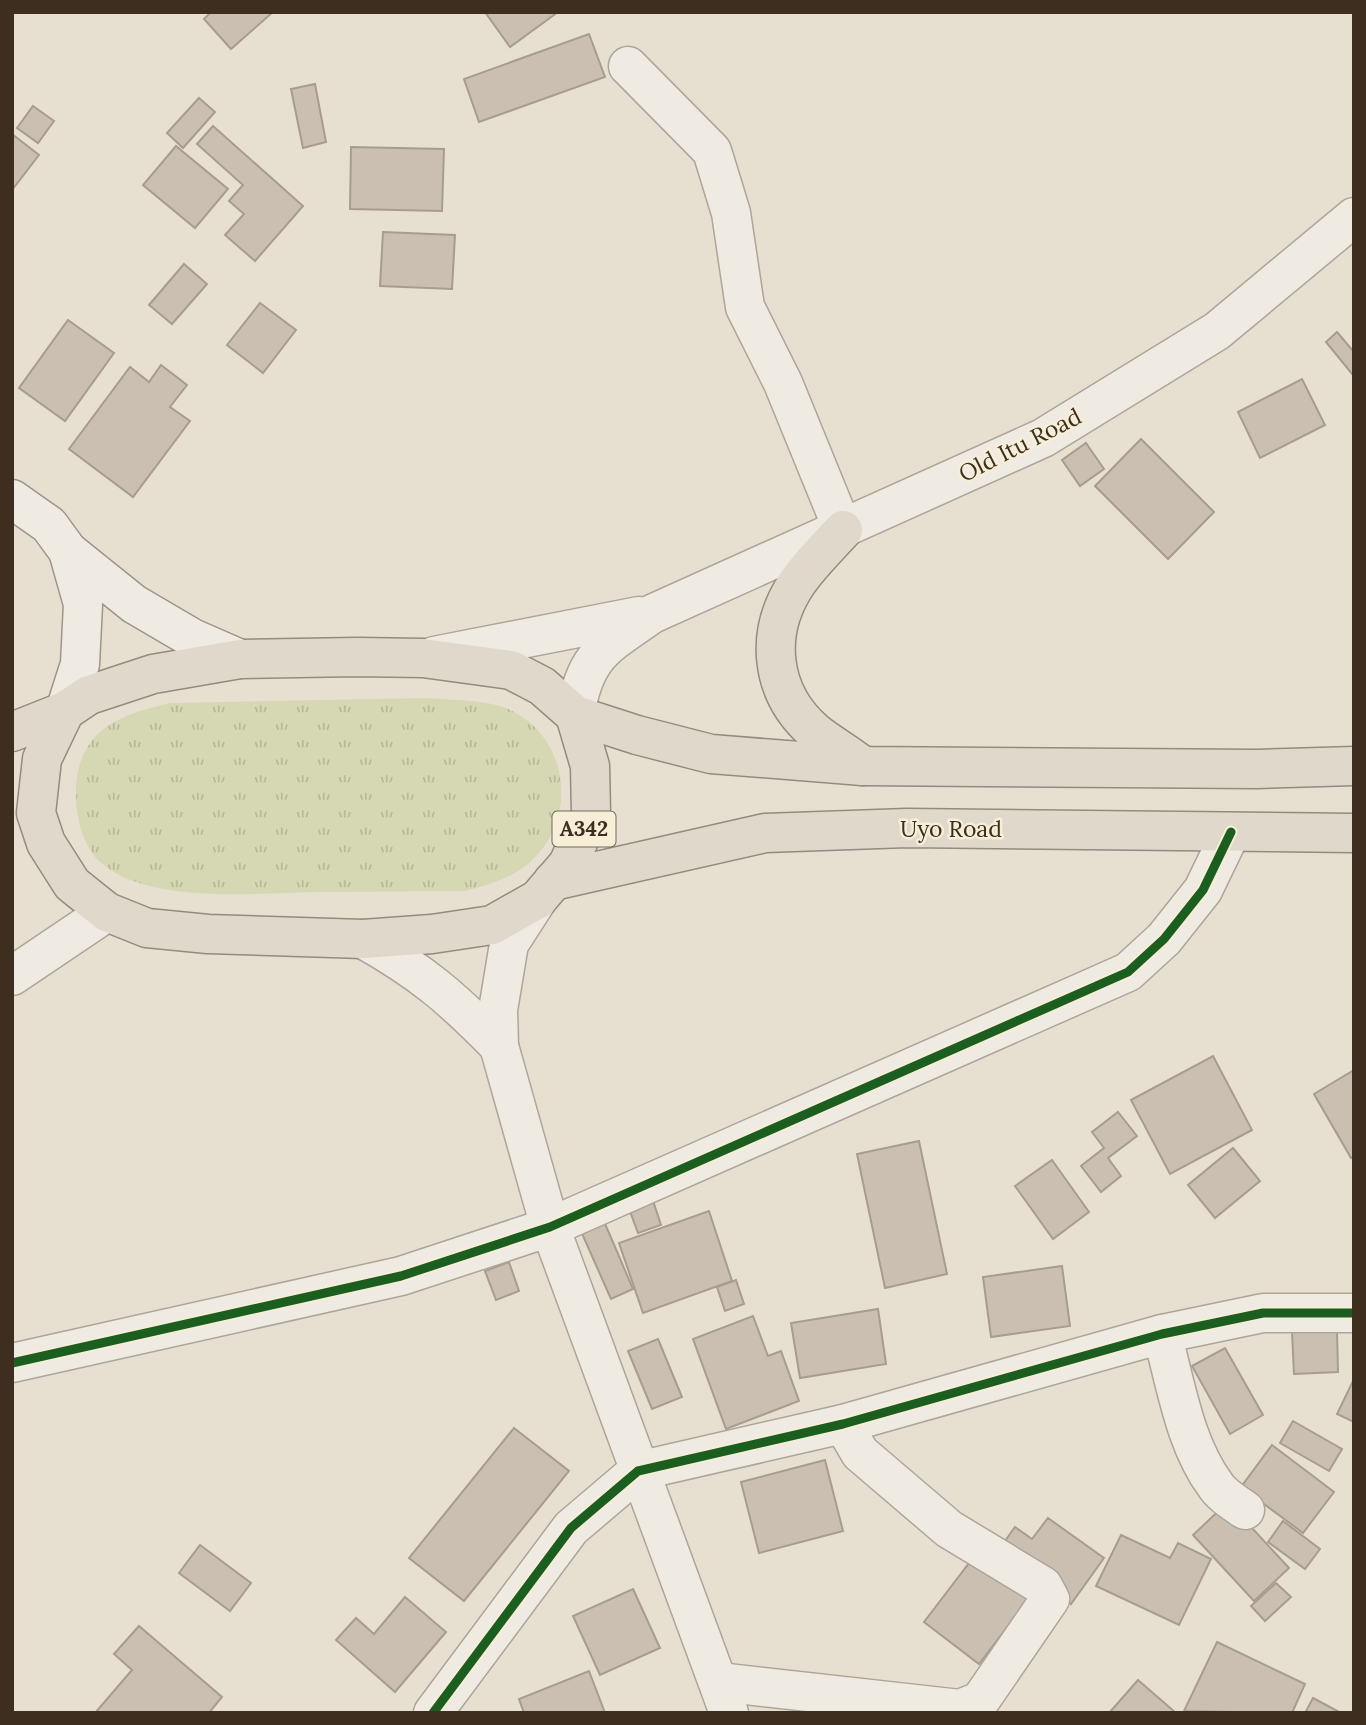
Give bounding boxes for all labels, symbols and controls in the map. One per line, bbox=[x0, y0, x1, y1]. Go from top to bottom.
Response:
street label: Old Itu Road bbox=[954, 401, 1086, 488]
road number: A342 bbox=[552, 812, 616, 846]
street label: Uyo Road bbox=[900, 814, 1002, 843]

